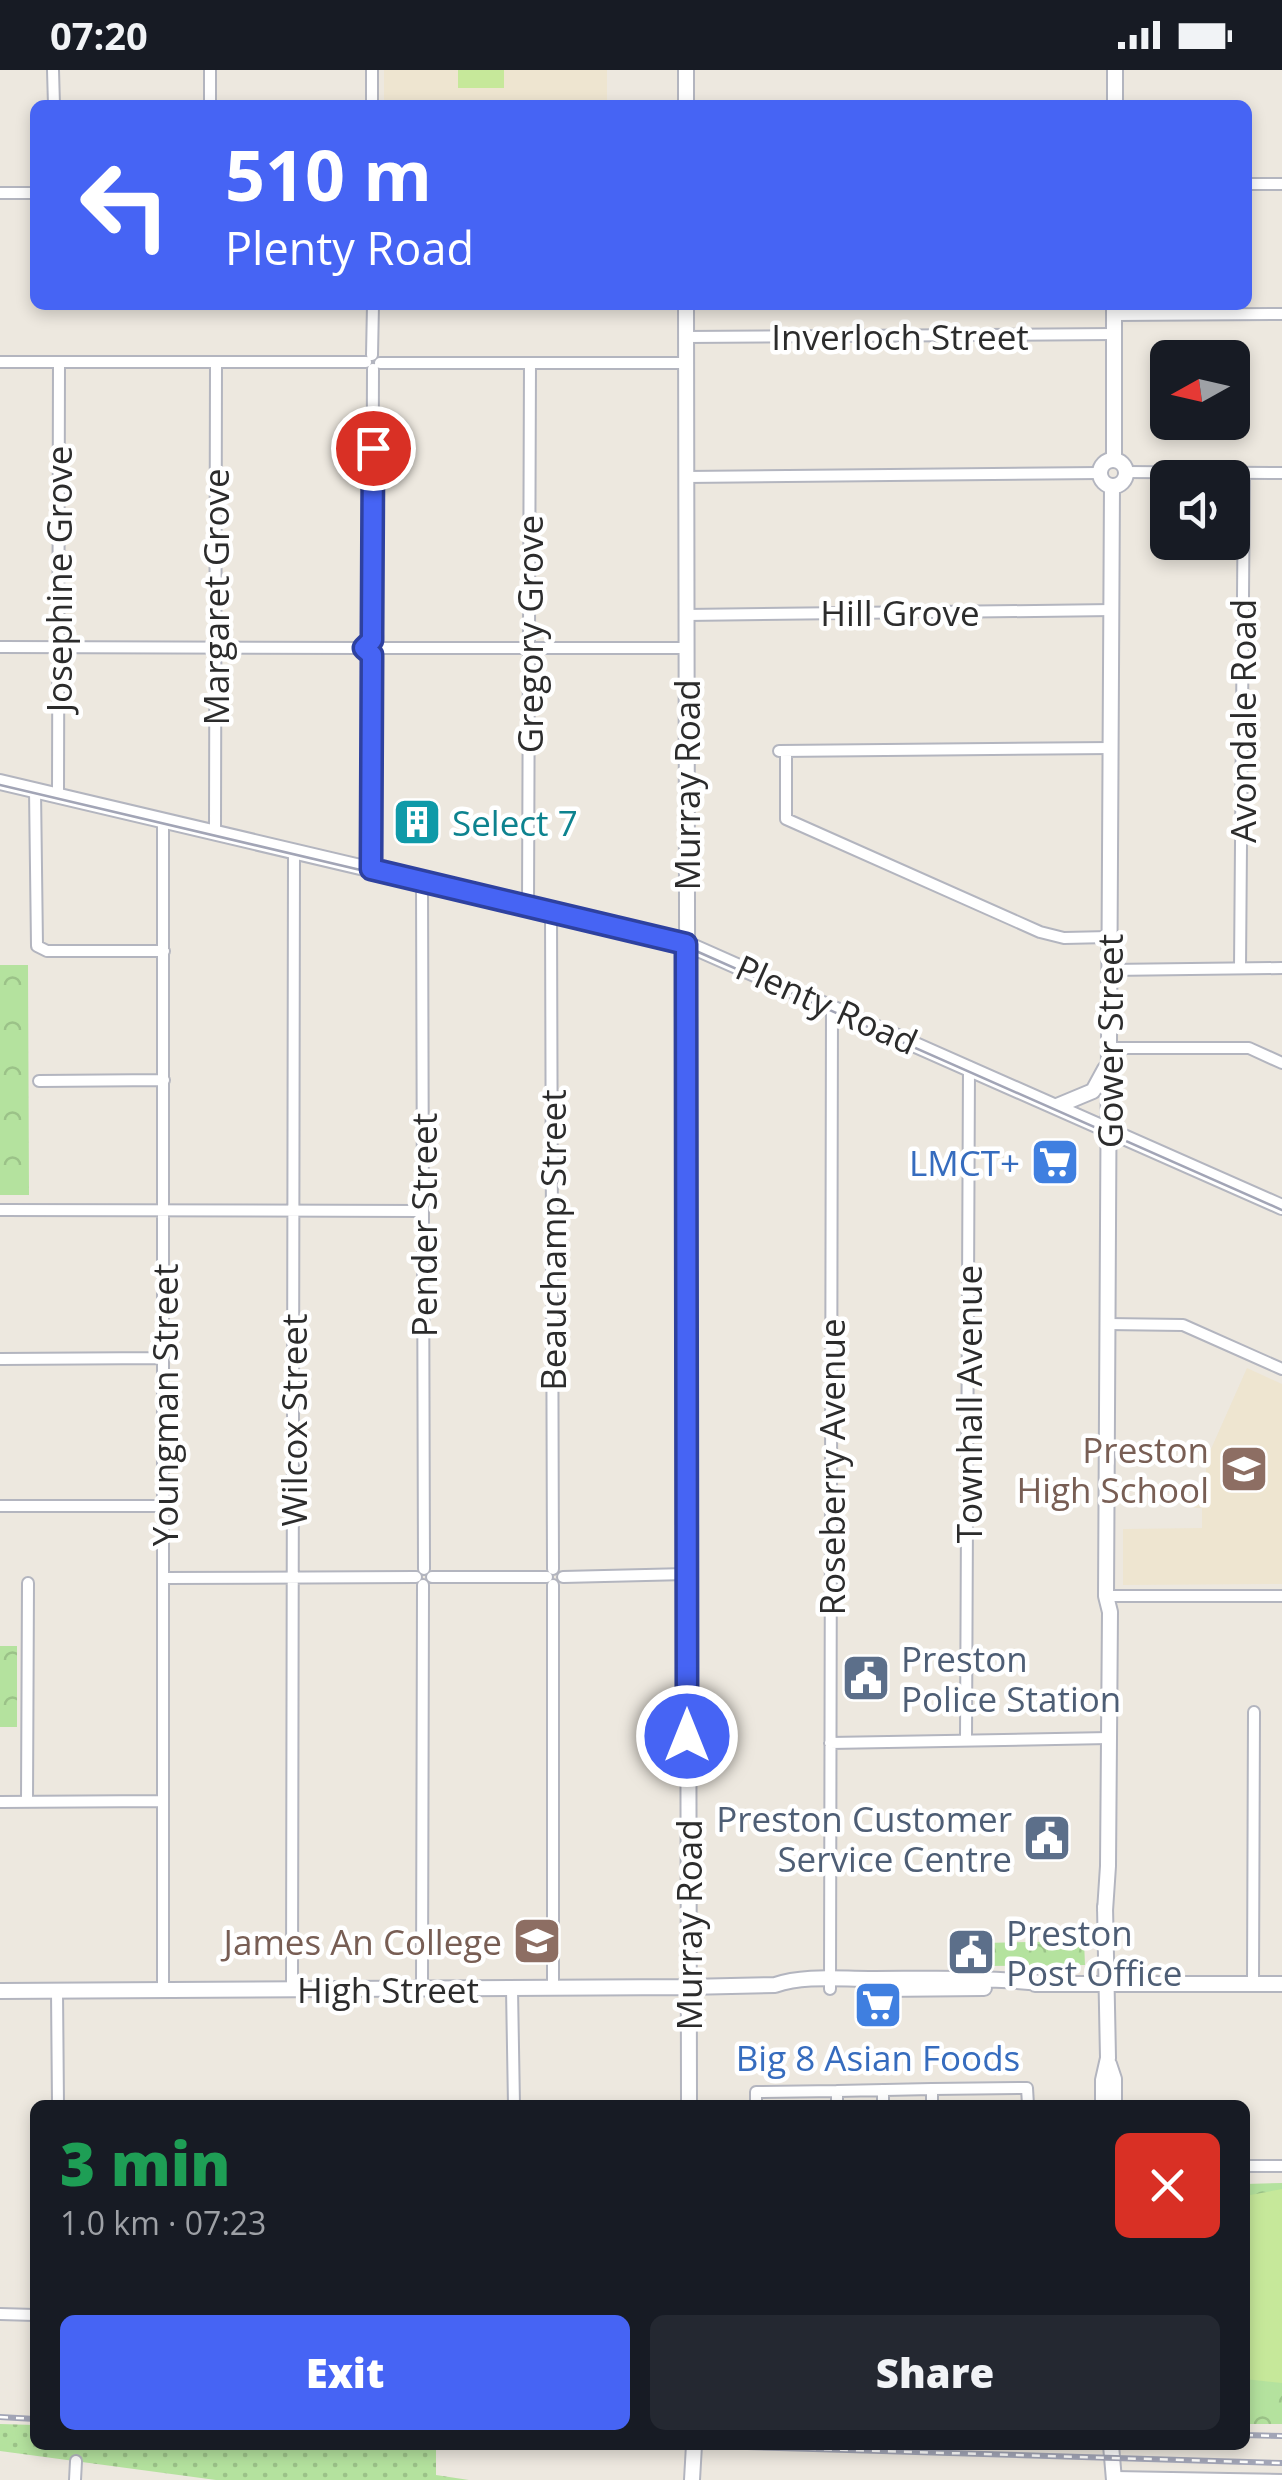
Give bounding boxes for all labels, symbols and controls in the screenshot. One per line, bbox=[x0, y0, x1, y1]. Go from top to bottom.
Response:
text: 07:20 bbox=[50, 9, 148, 61]
text: 510 m bbox=[225, 126, 432, 222]
icon: left bbox=[60, 140, 190, 270]
text: Plenty Road bbox=[225, 217, 474, 278]
street label: Inverloch Street bbox=[771, 313, 1029, 360]
north arrow bbox=[1150, 340, 1250, 440]
map controls bbox=[1150, 340, 1250, 560]
pin bbox=[331, 406, 416, 491]
icon: arrive bbox=[346, 421, 401, 476]
street label: Josephine Grove bbox=[35, 446, 82, 715]
button: sound bbox=[1150, 460, 1250, 560]
street label: Margaret Grove bbox=[192, 468, 239, 726]
street label: Gregory Grove bbox=[506, 515, 553, 753]
street label: Hill Grove bbox=[820, 589, 980, 636]
street label: Avondale Road bbox=[1219, 599, 1266, 843]
street label: Murray Road bbox=[663, 679, 710, 891]
building icon: Select 7 bbox=[391, 796, 443, 848]
place label: Select 7 bbox=[452, 799, 578, 846]
street label: Gower Street bbox=[1086, 934, 1133, 1148]
street label: Plenty Road bbox=[729, 943, 925, 1065]
street label: Beauchamp Street bbox=[529, 1089, 576, 1391]
street label: Pender Street bbox=[400, 1113, 447, 1337]
supermarket icon: LMCT+ bbox=[1029, 1136, 1081, 1188]
place label: LMCT+ bbox=[909, 1139, 1020, 1186]
street label: Youngman Street bbox=[141, 1264, 188, 1546]
street label: Townhall Avenue bbox=[945, 1265, 992, 1543]
street label: Wilcox Street bbox=[270, 1314, 317, 1526]
street label: Roseberry Avenue bbox=[808, 1318, 855, 1616]
place label: Preston High School bbox=[1016, 1426, 1209, 1513]
school or university icon: Preston High School bbox=[1218, 1443, 1270, 1495]
place label: Preston Police Station bbox=[901, 1635, 1121, 1722]
public building icon: Preston Police Station bbox=[840, 1652, 892, 1704]
position arrow bbox=[635, 1684, 739, 1788]
place label: Preston Customer Service Centre bbox=[716, 1795, 1012, 1882]
public building icon: Preston Customer Service Centre bbox=[1021, 1812, 1073, 1864]
street label: Murray Road bbox=[665, 1819, 712, 2031]
place label: Preston Post Office bbox=[1006, 1909, 1182, 1996]
school or university icon: James An College bbox=[511, 1915, 563, 1967]
place label: James An College bbox=[221, 1918, 502, 1965]
public building icon: Preston Post Office bbox=[945, 1926, 997, 1978]
street label: High Street bbox=[297, 1966, 479, 2013]
supermarket icon: Big 8 Asian Foods bbox=[852, 1979, 904, 2031]
place label: Big 8 Asian Foods bbox=[736, 2034, 1020, 2081]
text: 3 min bbox=[60, 2122, 230, 2204]
button: close bbox=[1115, 2133, 1220, 2238]
text: 1.0 km · 07:23 bbox=[60, 2201, 266, 2244]
button: Exit bbox=[60, 2315, 630, 2430]
button: Share bbox=[650, 2315, 1220, 2430]

